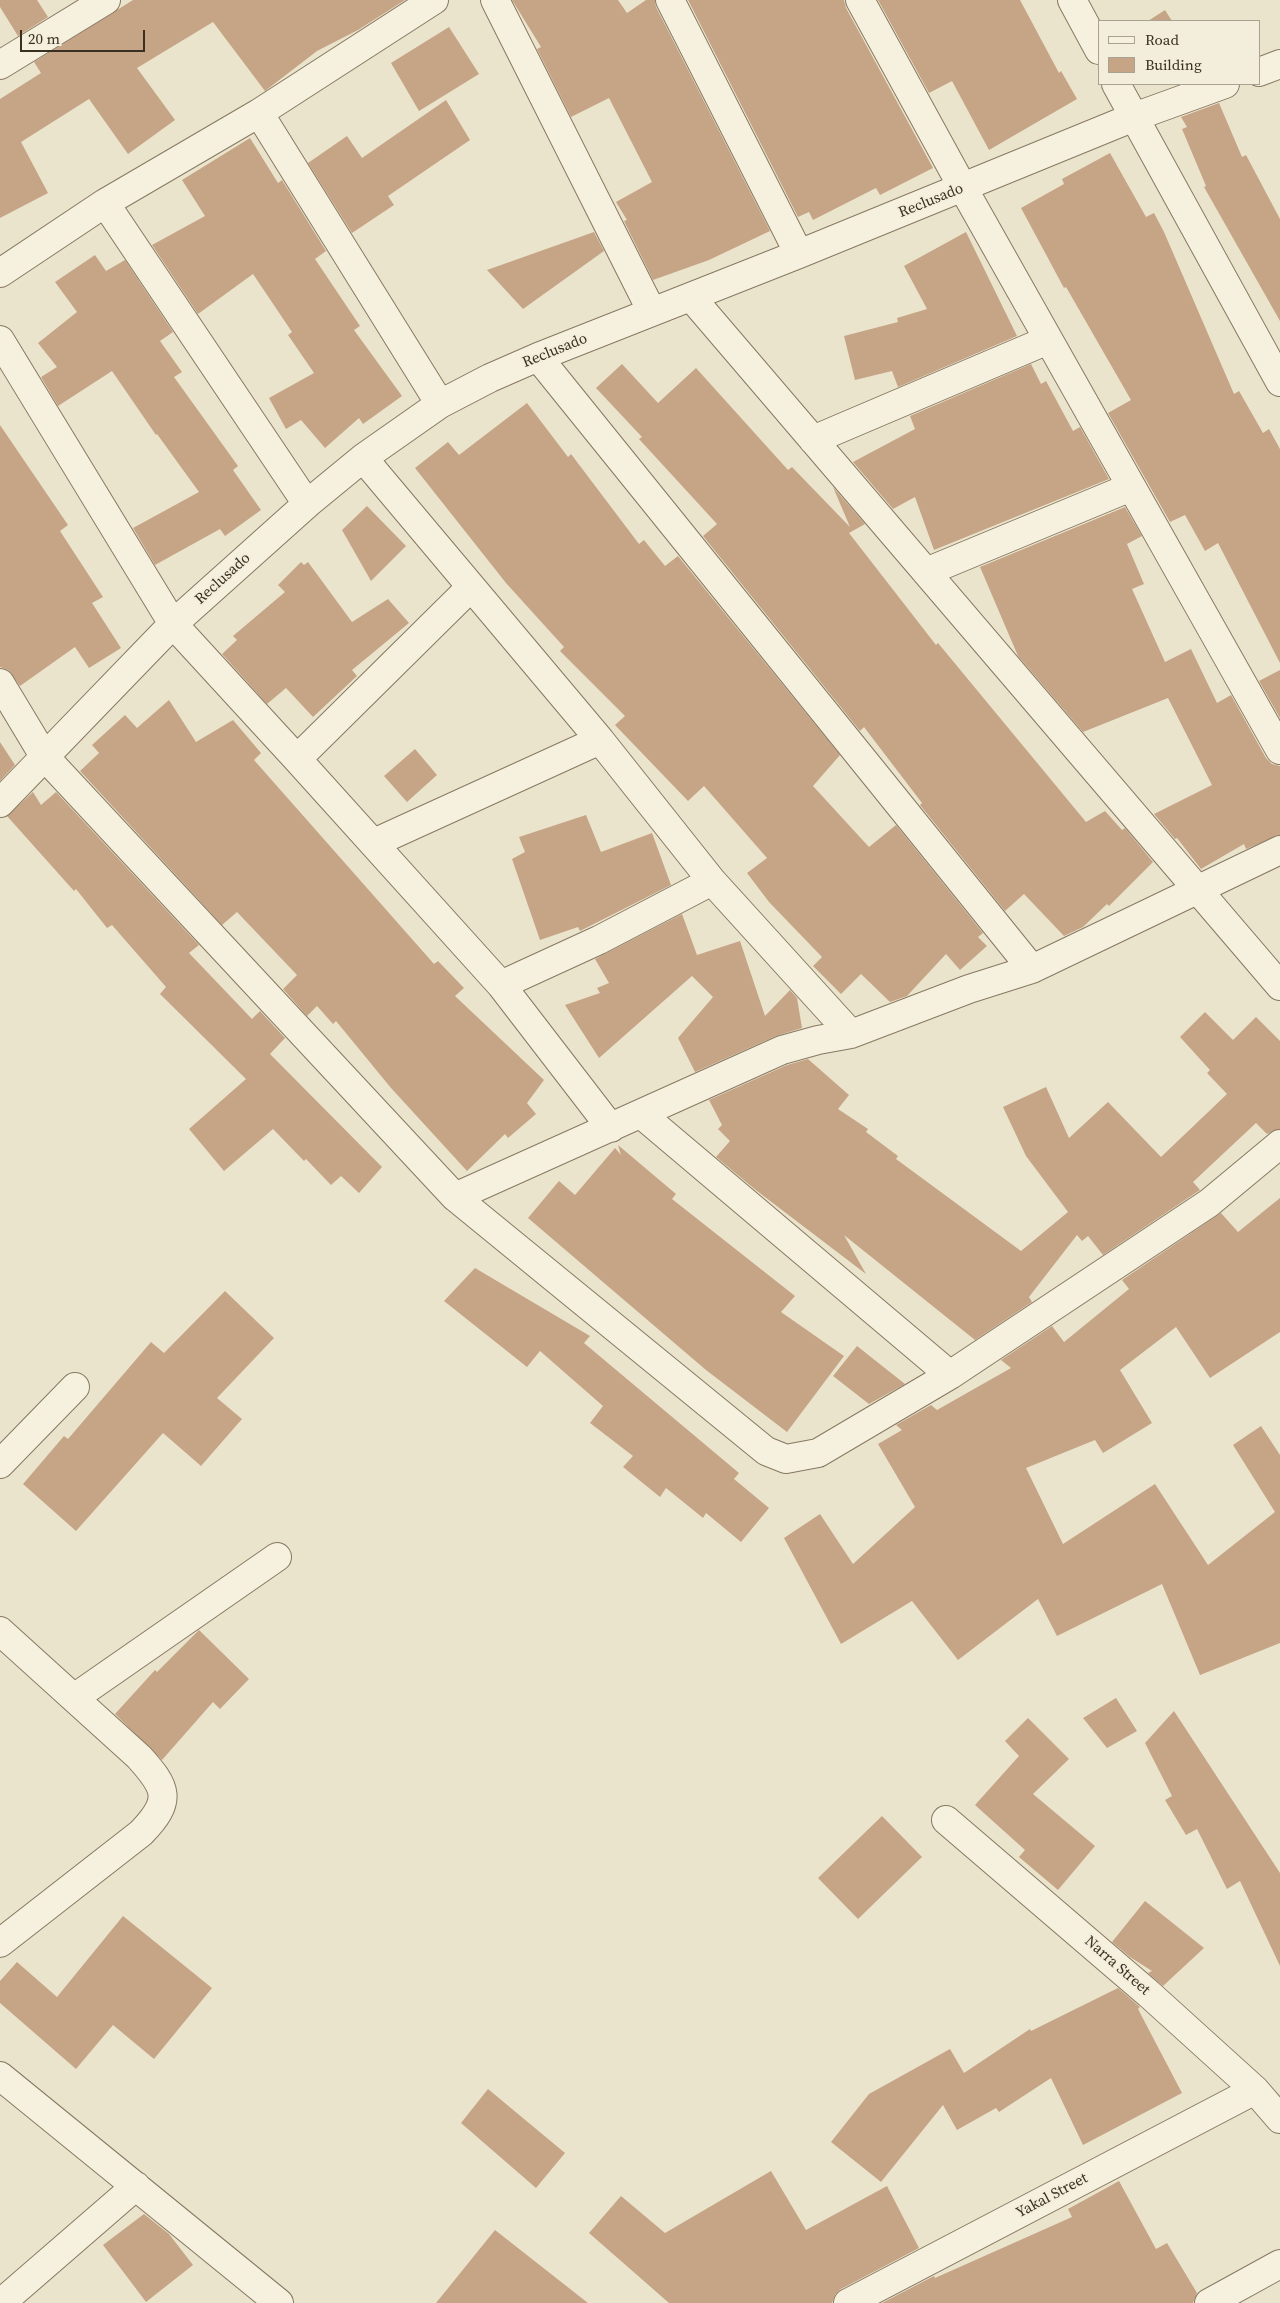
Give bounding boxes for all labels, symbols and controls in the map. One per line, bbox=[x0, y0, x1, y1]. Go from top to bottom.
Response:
scale bar bbox=[22, 20, 148, 52]
legend bbox=[1098, 20, 1260, 85]
text: 20 m bbox=[28, 28, 60, 49]
text: Road bbox=[1145, 29, 1179, 50]
text: Building bbox=[1145, 54, 1202, 75]
street label: Reclusado bbox=[896, 180, 966, 222]
street label: Reclusado bbox=[520, 330, 590, 372]
street label: Reclusado bbox=[192, 549, 254, 609]
street label: Narra Street bbox=[1081, 1933, 1153, 1999]
street label: Yakal Street bbox=[1013, 2170, 1091, 2222]

